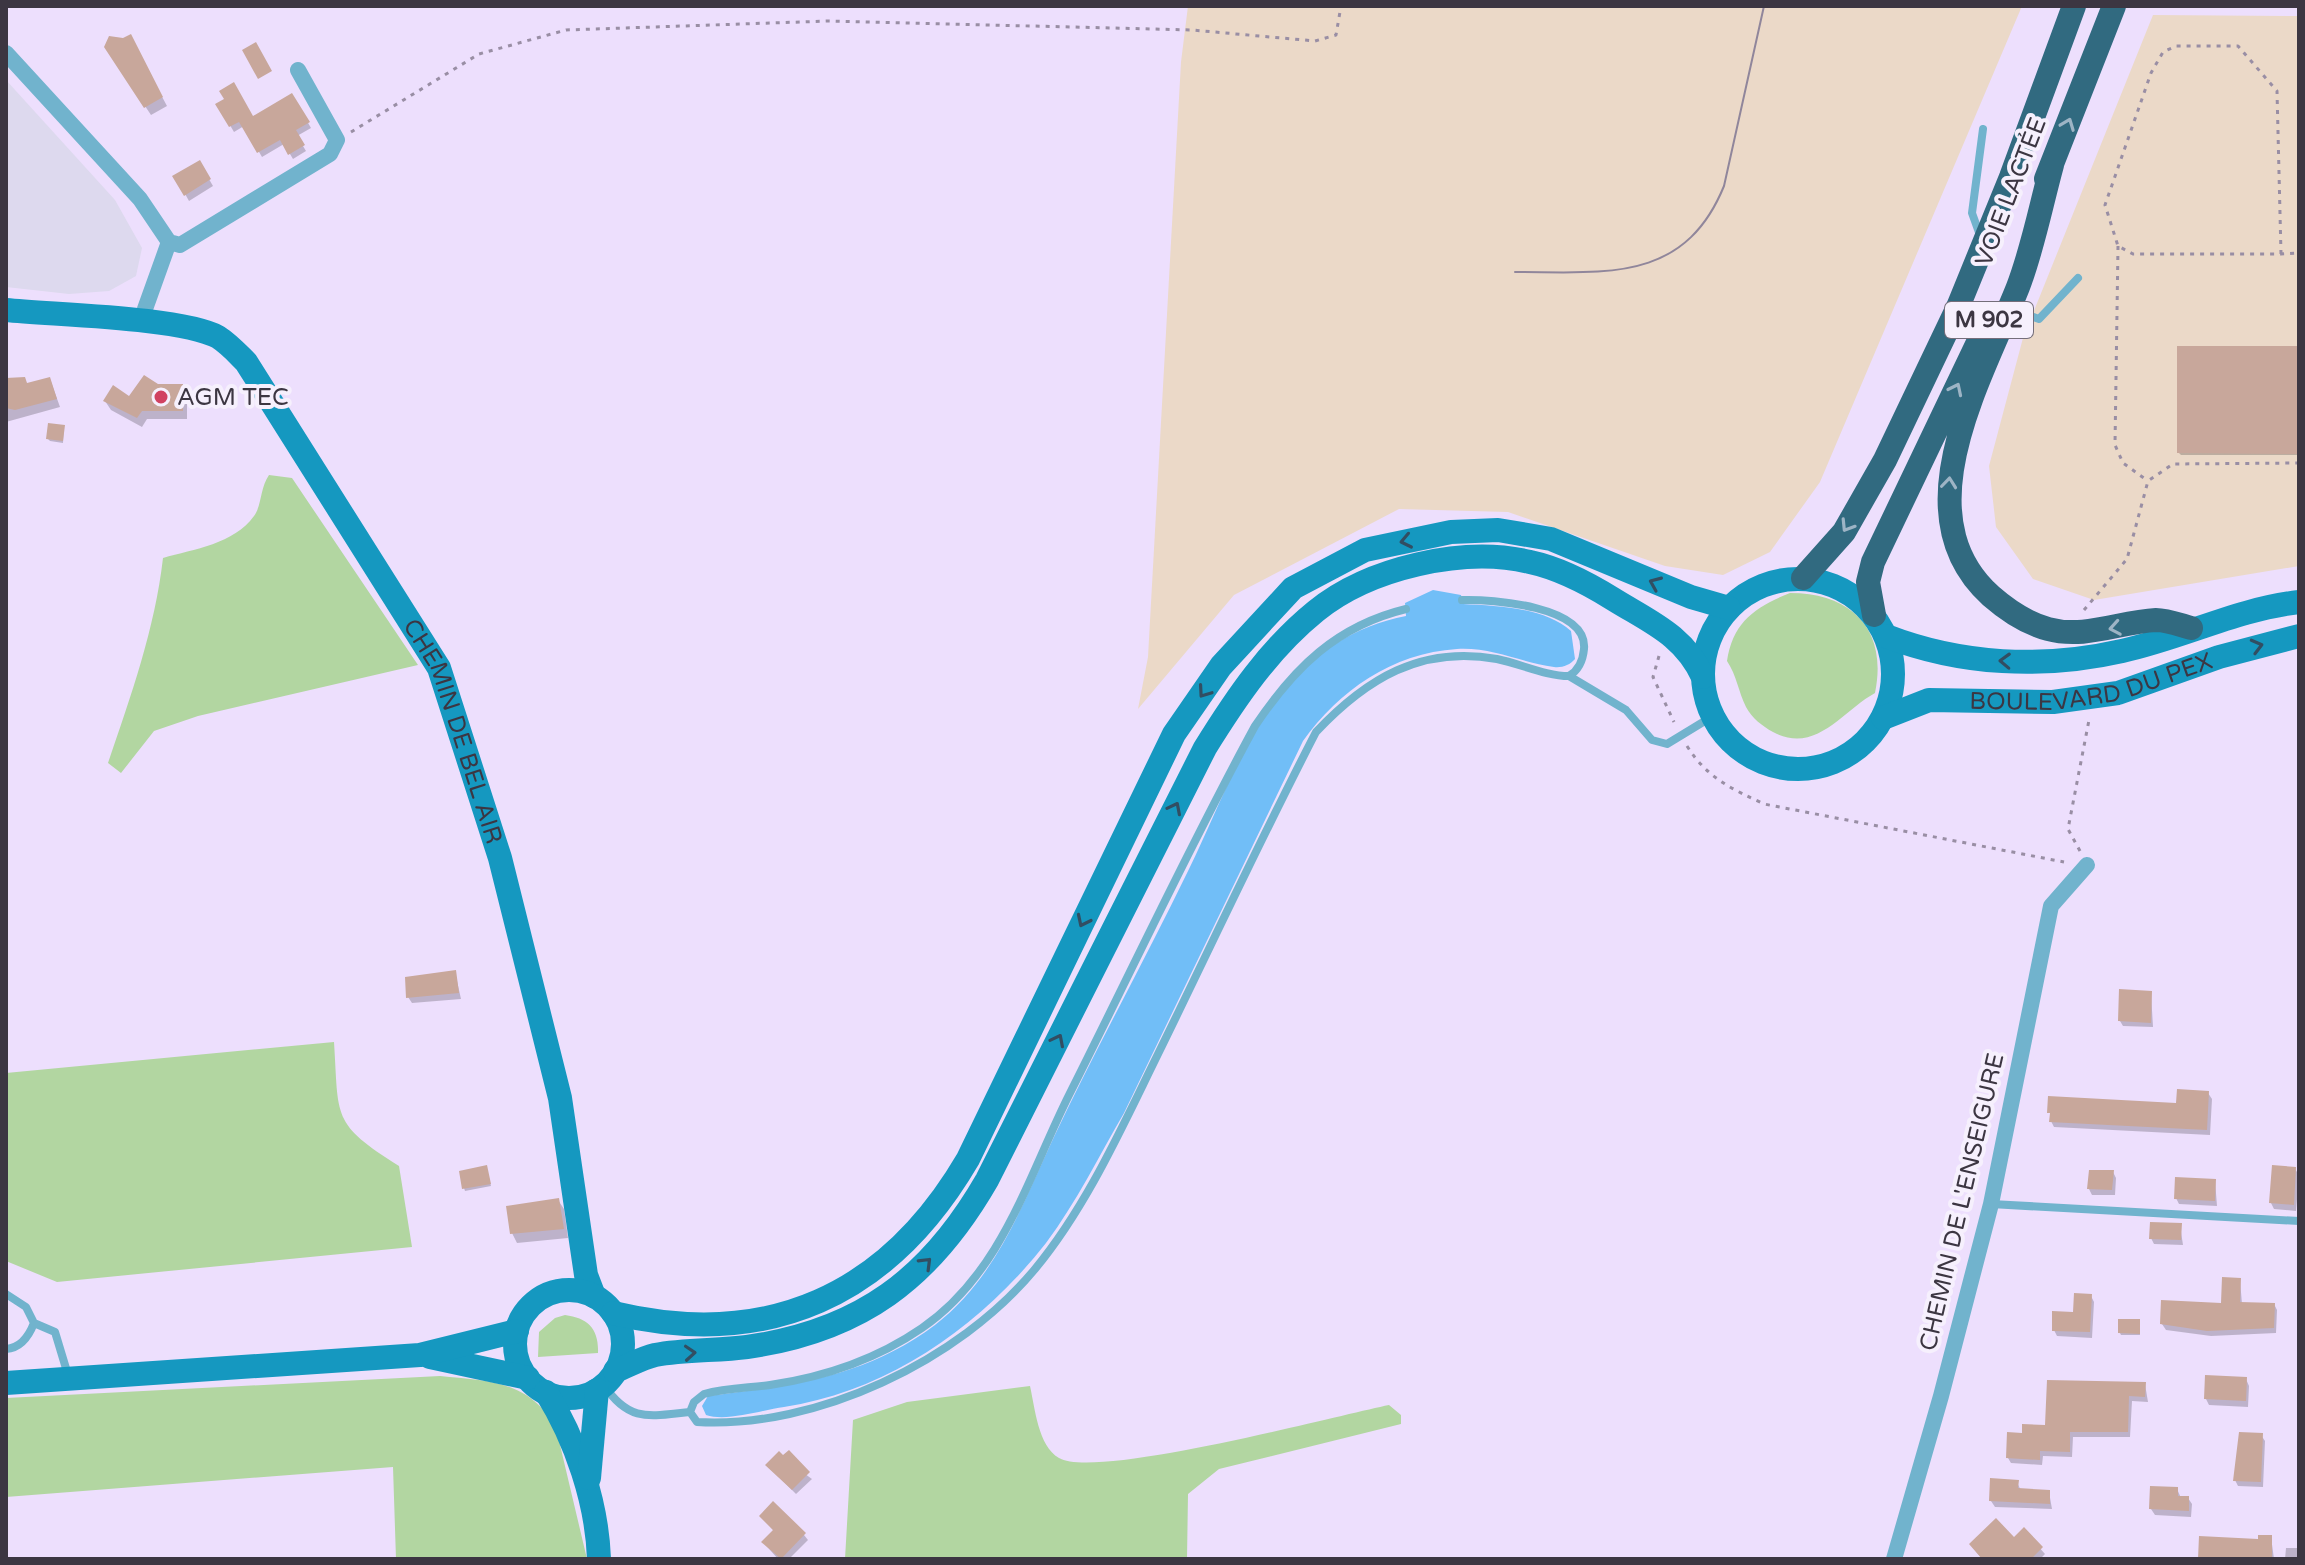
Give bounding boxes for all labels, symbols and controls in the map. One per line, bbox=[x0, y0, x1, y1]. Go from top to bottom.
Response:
street label: VOIE LACTÉE bbox=[1968, 113, 2053, 271]
one-way arrow bbox=[2058, 118, 2075, 132]
road number: M 902 bbox=[1945, 302, 2033, 338]
place label: AGM TEC bbox=[177, 383, 289, 412]
one-way arrow bbox=[1946, 383, 1962, 397]
marker: AGM TEC bbox=[152, 388, 170, 406]
one-way arrow bbox=[1941, 476, 1958, 489]
one-way arrow bbox=[1842, 517, 1857, 531]
one-way arrow bbox=[1399, 532, 1413, 549]
one-way arrow bbox=[1649, 576, 1663, 592]
street label: CHEMIN DE BEL AIR bbox=[397, 613, 509, 847]
one-way arrow bbox=[2108, 618, 2122, 635]
one-way arrow bbox=[2249, 639, 2263, 656]
street label: BOULEVARD DU PEX bbox=[1969, 646, 2216, 716]
one-way arrow bbox=[1998, 653, 2011, 670]
one-way arrow bbox=[1199, 683, 1214, 697]
one-way arrow bbox=[1166, 801, 1181, 816]
one-way arrow bbox=[1077, 913, 1093, 928]
one-way arrow bbox=[1048, 1033, 1063, 1048]
street label: CHEMIN DE L'ENSEIGURE bbox=[1914, 1050, 2010, 1354]
one-way arrow bbox=[917, 1257, 931, 1272]
one-way arrow bbox=[684, 1344, 697, 1361]

